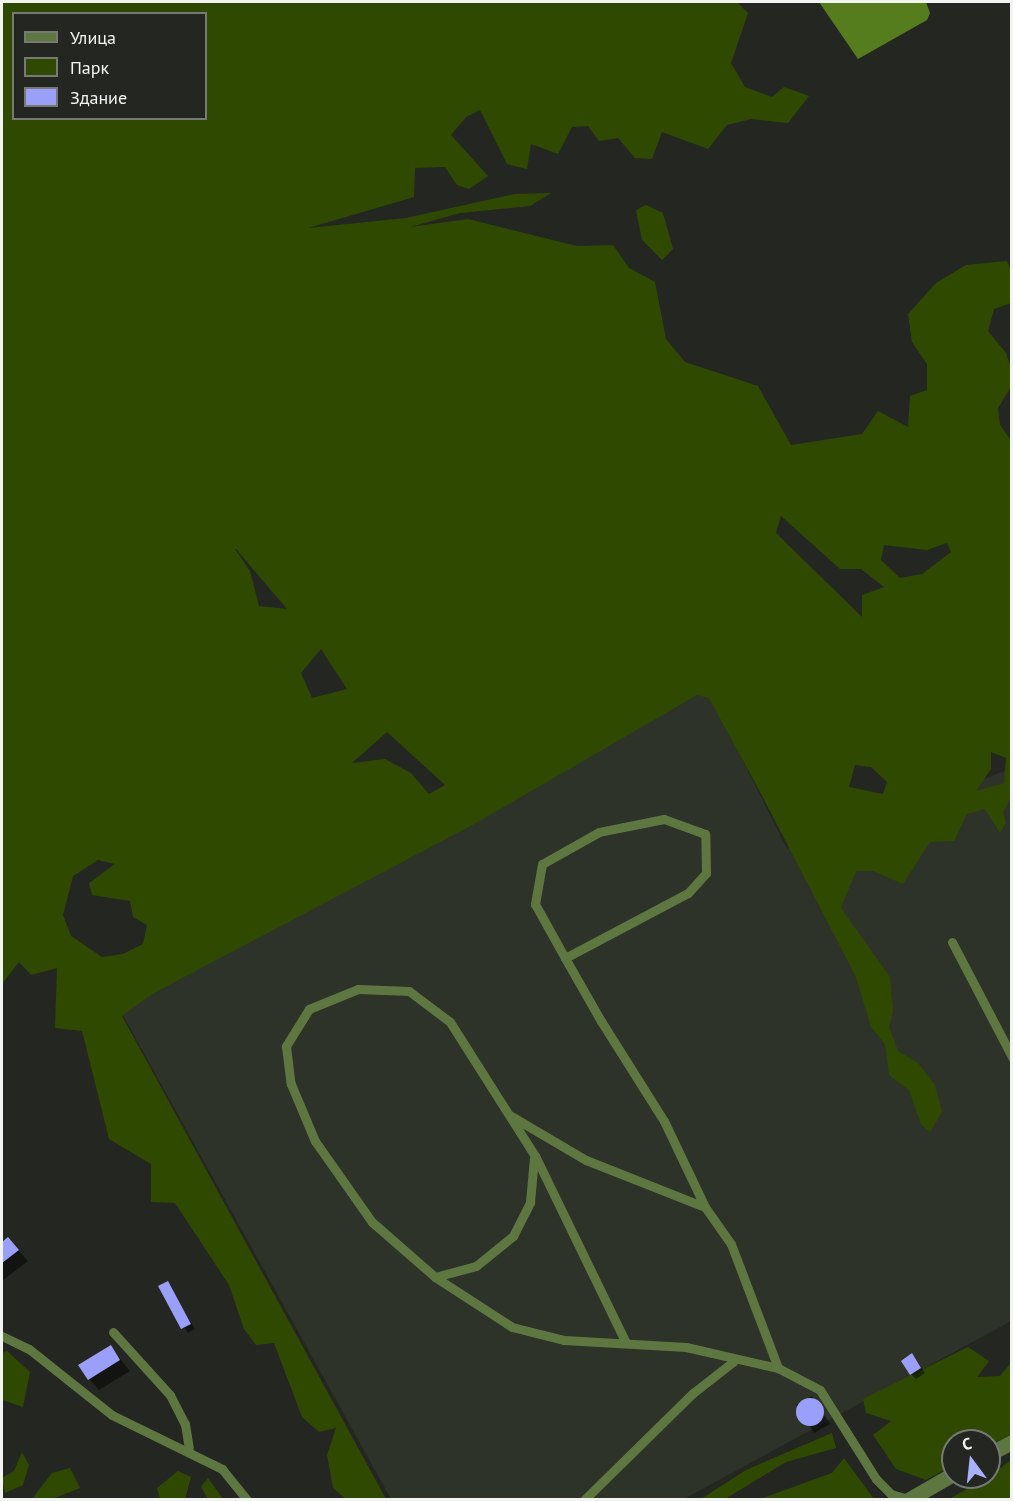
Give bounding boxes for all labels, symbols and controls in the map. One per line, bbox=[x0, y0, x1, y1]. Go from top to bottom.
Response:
legend bbox=[12, 12, 207, 120]
text: Улица bbox=[70, 26, 116, 49]
text: Парк bbox=[70, 56, 109, 79]
text: Здание bbox=[70, 86, 127, 109]
north arrow bbox=[941, 1429, 1001, 1489]
text: С bbox=[960, 1433, 974, 1454]

